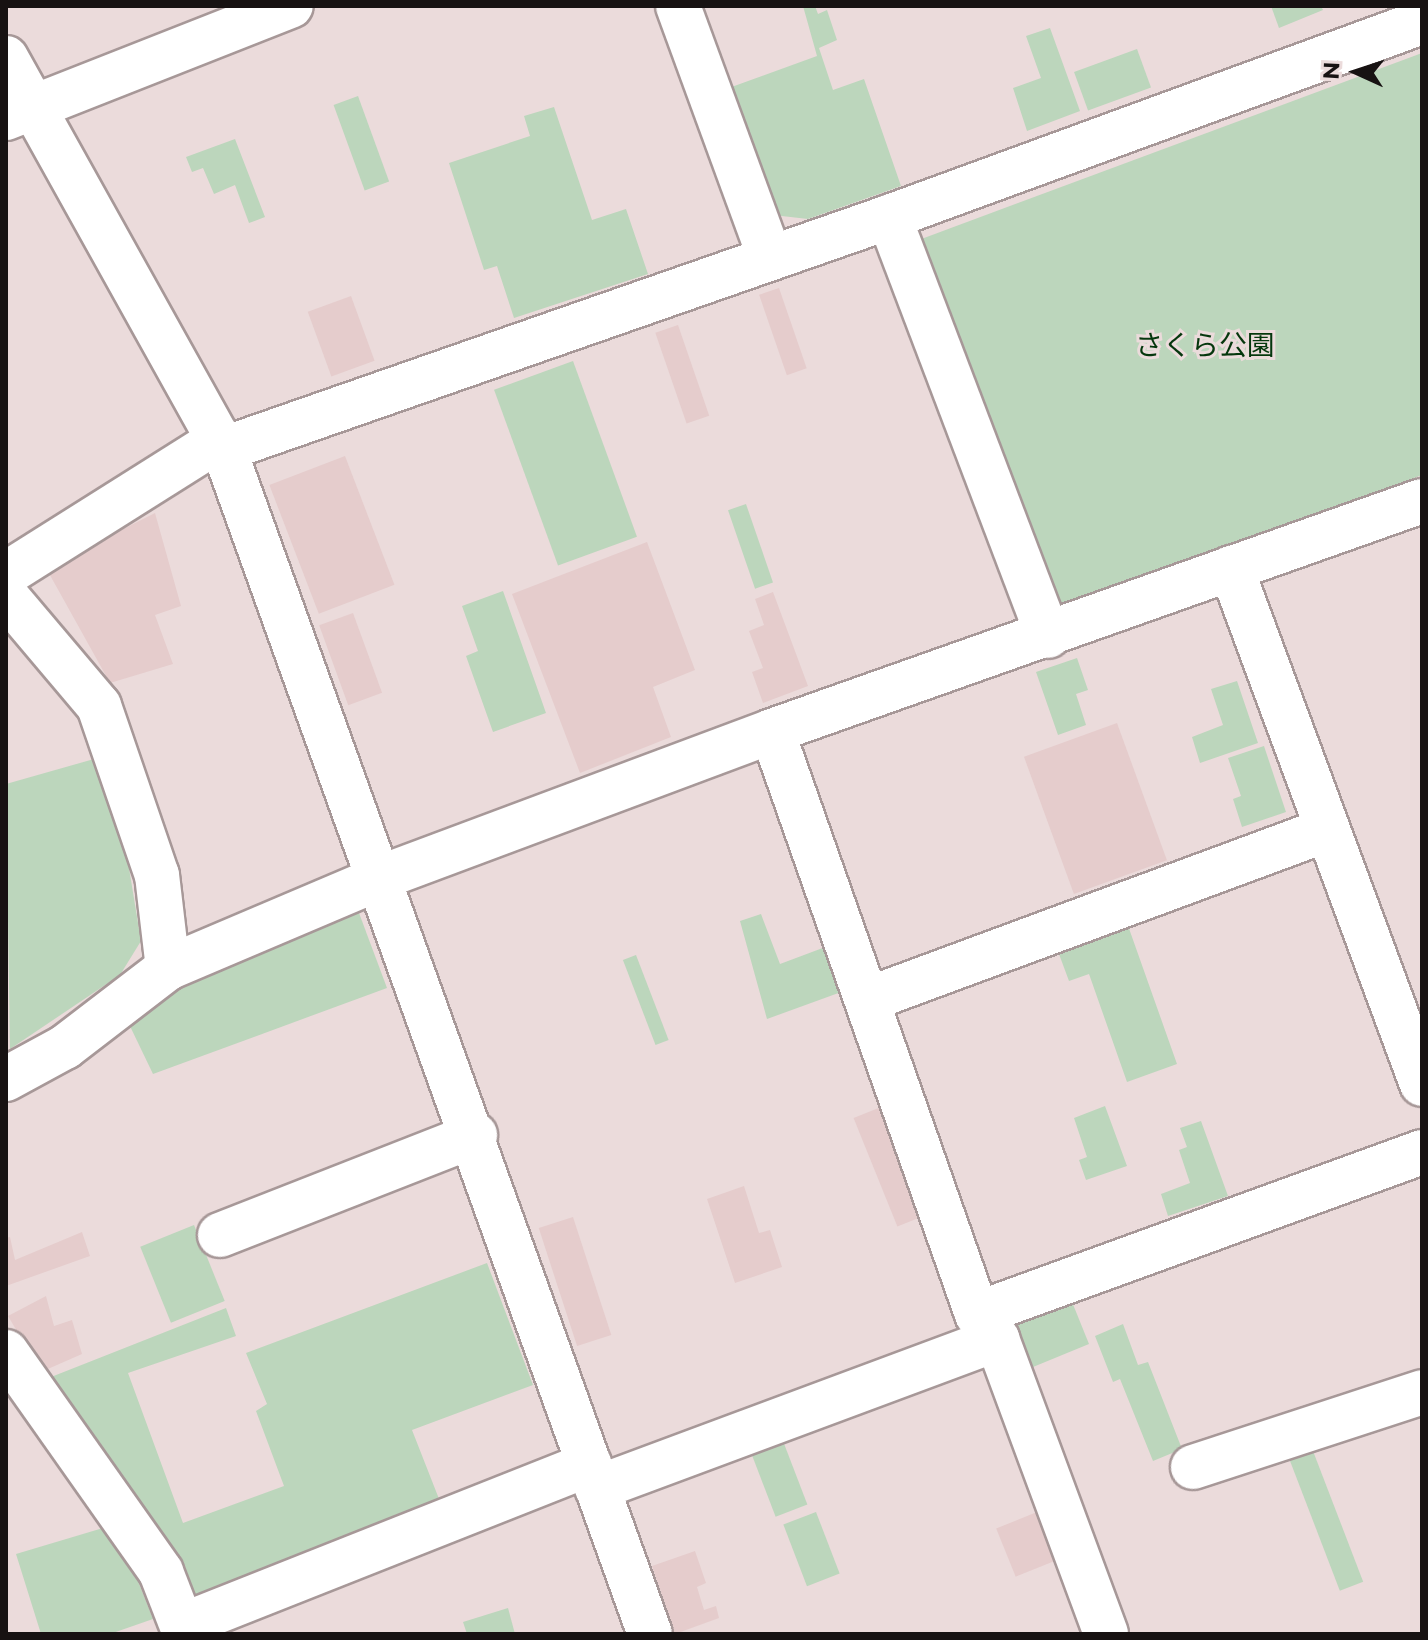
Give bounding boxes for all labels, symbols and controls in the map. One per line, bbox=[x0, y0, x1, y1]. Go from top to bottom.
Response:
north arrow bbox=[1316, 32, 1396, 112]
text: N bbox=[1318, 61, 1345, 80]
park label: さくら公園 bbox=[1135, 328, 1275, 362]

